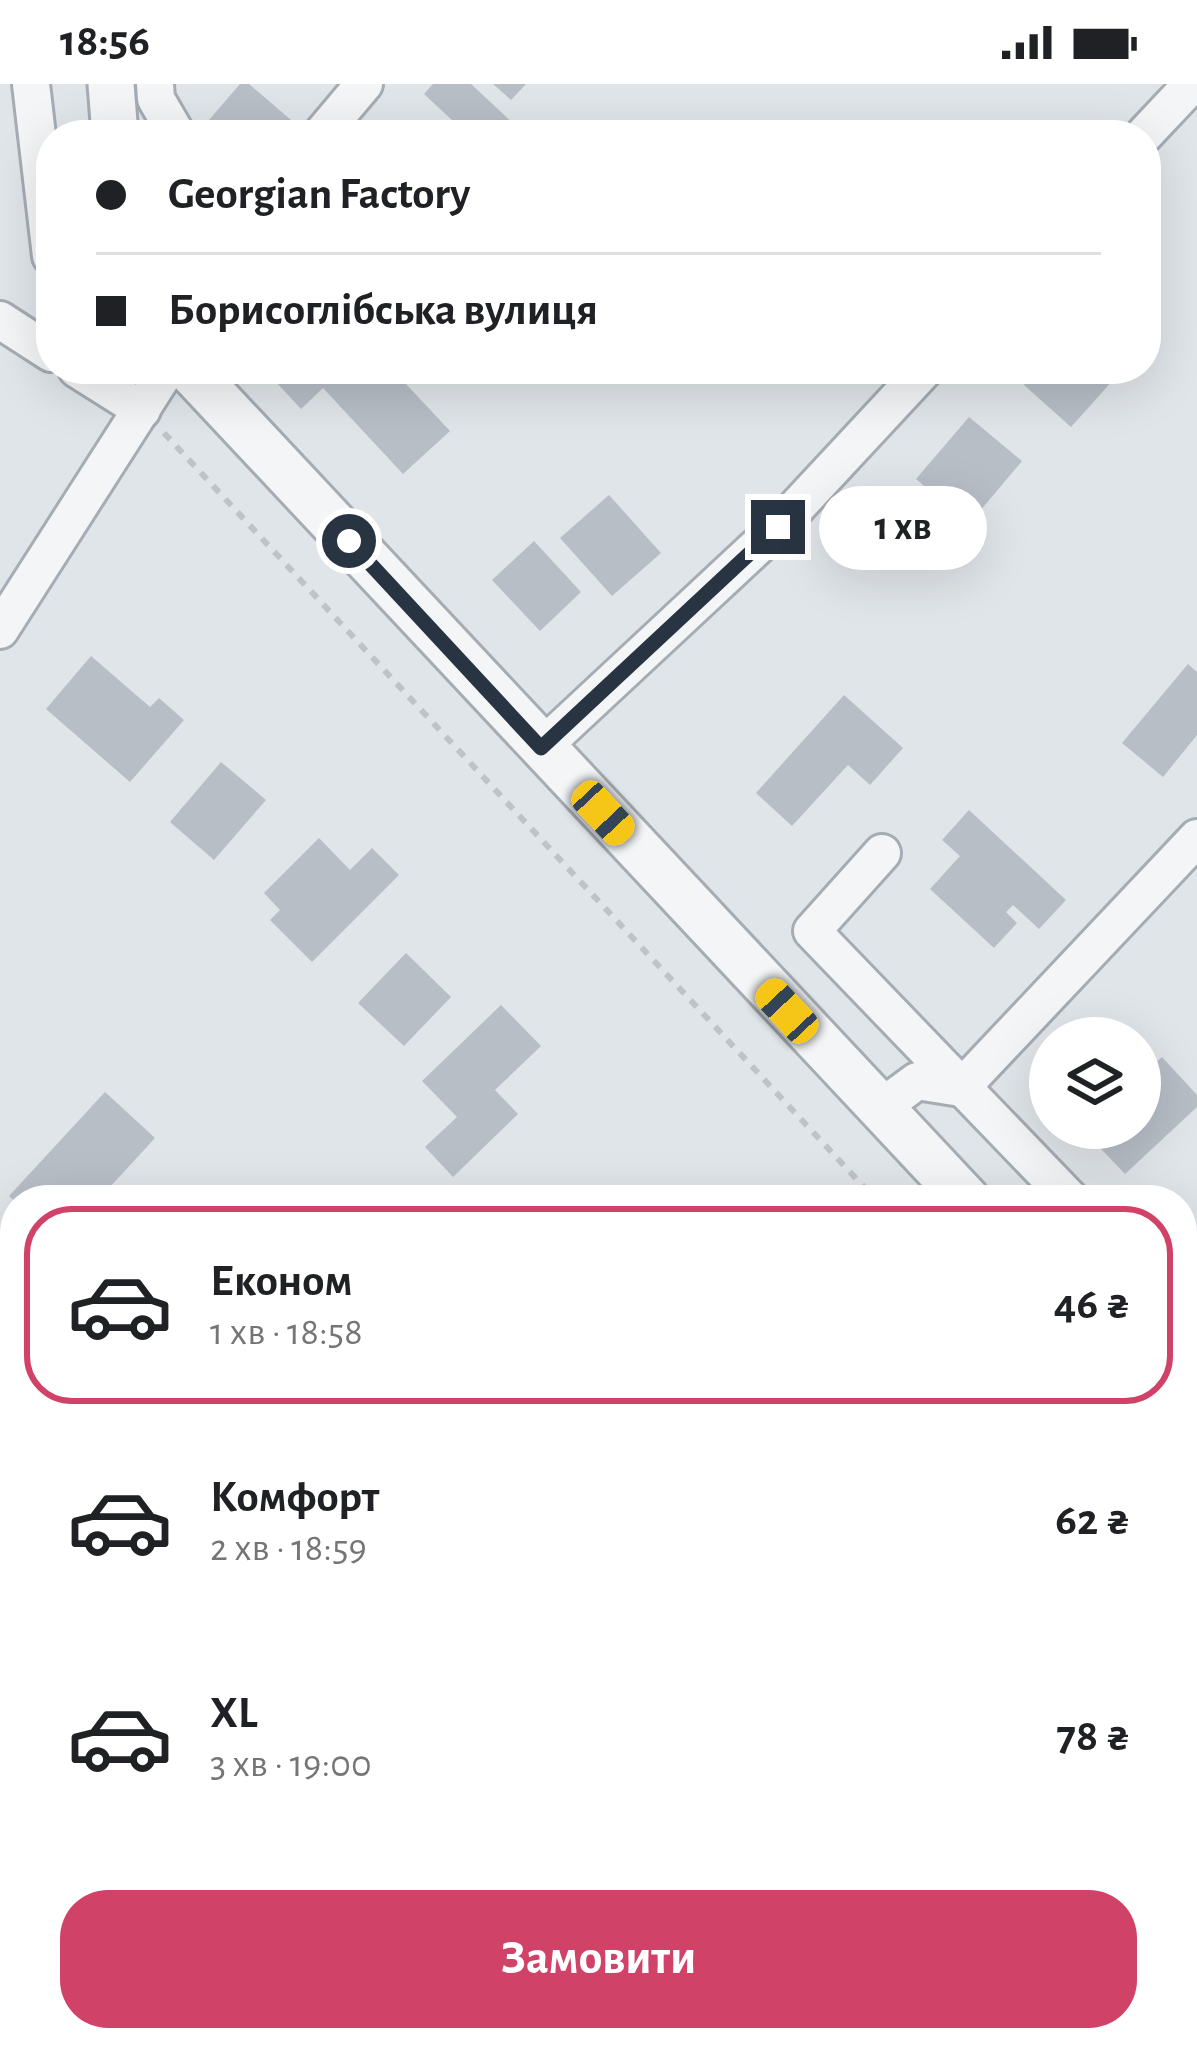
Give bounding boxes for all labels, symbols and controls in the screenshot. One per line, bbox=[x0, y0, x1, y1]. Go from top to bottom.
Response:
text: 18:56 bbox=[60, 19, 150, 64]
text: Georgian Factory bbox=[168, 172, 470, 217]
text: Борисоглібська вулиця bbox=[168, 288, 598, 333]
callout: 1 хв bbox=[820, 485, 988, 569]
route end bbox=[751, 500, 805, 554]
text: 1 хв bbox=[874, 508, 932, 547]
route start bbox=[322, 514, 376, 568]
car bbox=[565, 774, 641, 852]
car bbox=[749, 972, 825, 1050]
map controls bbox=[1029, 1017, 1161, 1149]
button: layers bbox=[1029, 1017, 1161, 1149]
icon: car bbox=[66, 1251, 174, 1359]
text: Економ bbox=[210, 1259, 353, 1304]
text: 46 ₴ bbox=[1054, 1282, 1131, 1327]
text: 1 хв · 18:58 bbox=[210, 1313, 363, 1352]
icon: car bbox=[66, 1467, 174, 1575]
text: Комфорт bbox=[210, 1475, 379, 1520]
text: 62 ₴ bbox=[1055, 1498, 1131, 1543]
text: 2 хв · 18:59 bbox=[210, 1529, 367, 1568]
icon: car bbox=[66, 1683, 174, 1791]
text: XL bbox=[210, 1691, 258, 1736]
text: 78 ₴ bbox=[1057, 1714, 1131, 1759]
text: 3 хв · 19:00 bbox=[210, 1745, 372, 1784]
button: Замовити bbox=[60, 1890, 1137, 2028]

